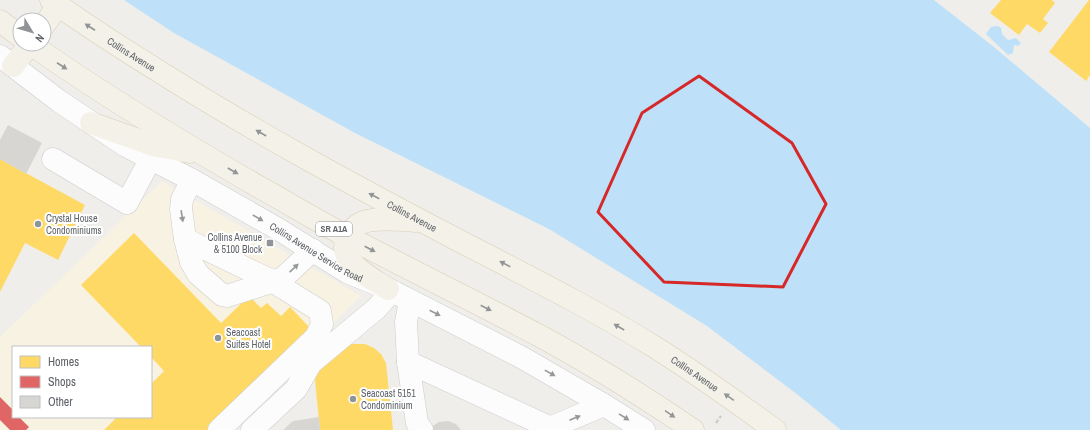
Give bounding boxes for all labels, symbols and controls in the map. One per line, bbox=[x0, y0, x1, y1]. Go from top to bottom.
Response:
north arrow bbox=[12, 12, 52, 52]
one-way arrow bbox=[85, 23, 95, 31]
text: N bbox=[32, 31, 47, 45]
street label: Collins Avenue bbox=[105, 34, 158, 75]
one-way arrow bbox=[57, 63, 68, 70]
one-way arrow bbox=[255, 129, 267, 136]
one-way arrow bbox=[227, 168, 239, 175]
one-way arrow bbox=[369, 192, 380, 199]
street label: Collins Avenue bbox=[385, 198, 439, 235]
one-way arrow bbox=[179, 210, 185, 222]
place label: Crystal House Condominiums bbox=[46, 212, 102, 237]
one-way arrow bbox=[252, 214, 264, 221]
marker: Crystal House Condominiums bbox=[33, 219, 43, 229]
street label: Collins Avenue Service Road bbox=[267, 220, 365, 285]
road number: SR A1A bbox=[316, 222, 352, 236]
place label: Collins Avenue & 5100 Block bbox=[207, 231, 263, 256]
marker: Collins Avenue & 5100 Block bbox=[265, 238, 275, 248]
one-way arrow bbox=[365, 245, 376, 252]
one-way arrow bbox=[500, 261, 511, 268]
one-way arrow bbox=[289, 263, 299, 272]
one-way arrow bbox=[480, 305, 492, 311]
one-way arrow bbox=[429, 310, 441, 316]
one-way arrow bbox=[613, 323, 625, 330]
place label: Seacoast Suites Hotel bbox=[226, 326, 271, 351]
marker: Seacoast Suites Hotel bbox=[213, 333, 223, 343]
legend bbox=[12, 346, 152, 418]
street label: Collins Avenue bbox=[668, 353, 721, 395]
text: Homes bbox=[48, 354, 79, 370]
one-way arrow bbox=[544, 370, 556, 377]
text: Shops bbox=[48, 374, 76, 390]
place label: Seacoast 5151 Condominium bbox=[361, 387, 416, 412]
one-way arrow bbox=[723, 393, 734, 401]
text: Other bbox=[48, 394, 73, 410]
marker: Seacoast 5151 Condominium bbox=[348, 394, 358, 404]
one-way arrow bbox=[664, 410, 675, 418]
one-way arrow bbox=[569, 414, 581, 420]
one-way arrow bbox=[618, 414, 630, 421]

